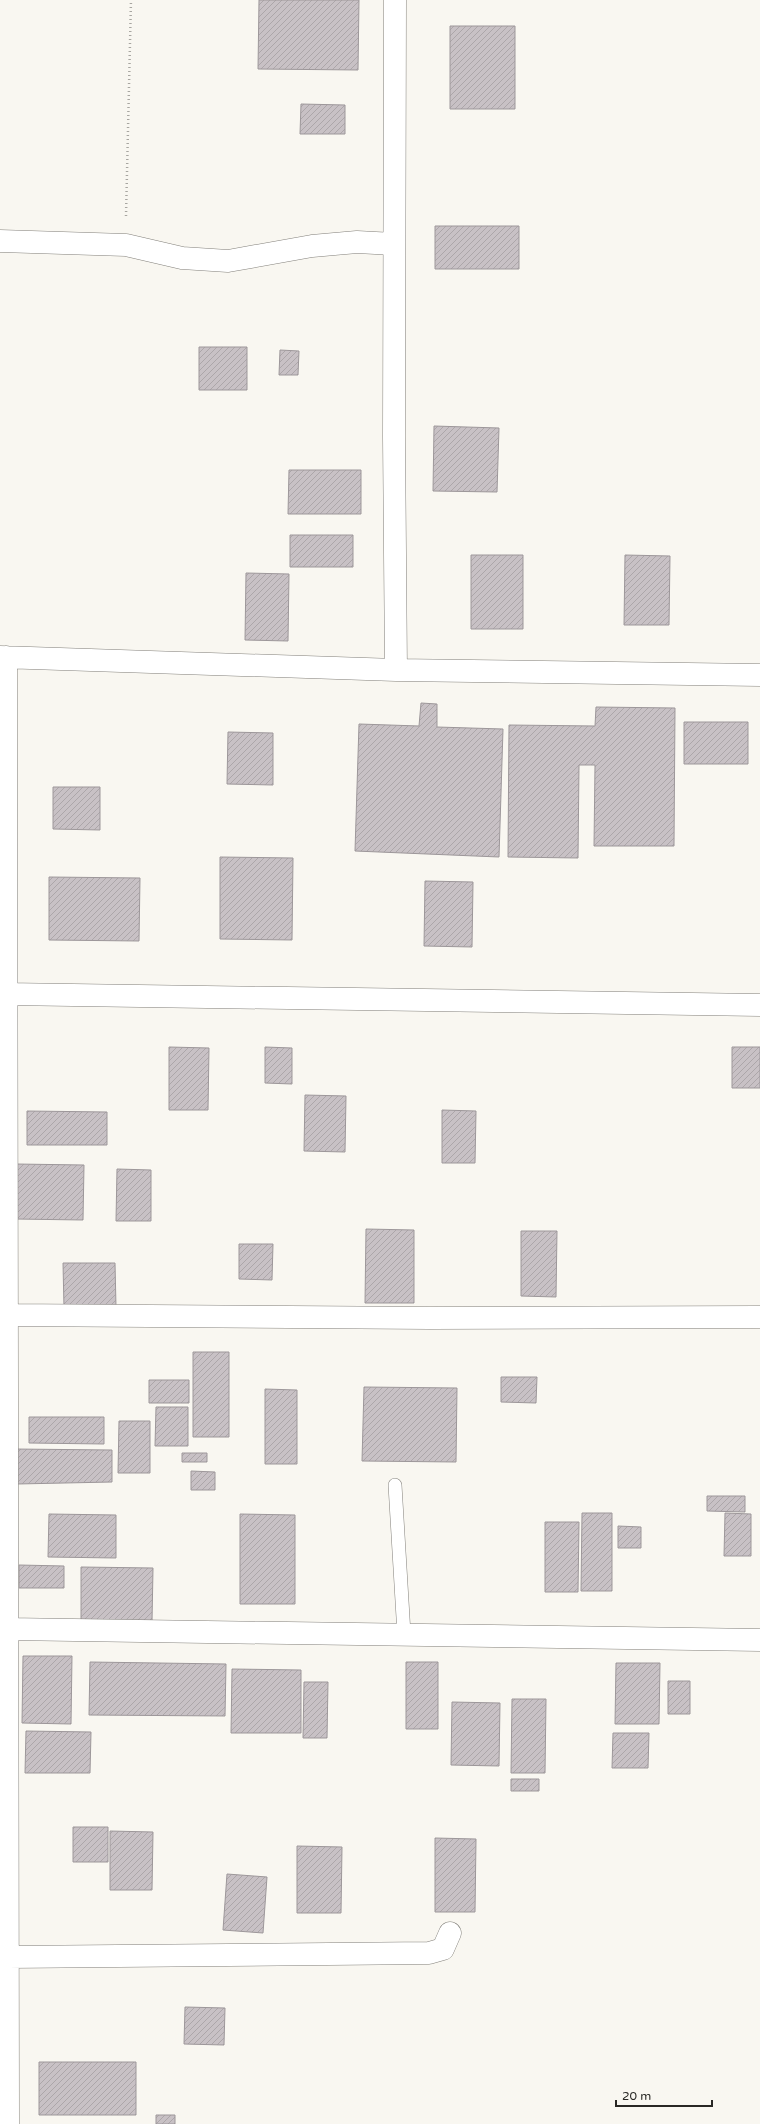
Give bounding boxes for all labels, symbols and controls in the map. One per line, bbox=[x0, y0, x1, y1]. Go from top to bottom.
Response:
scale bar bbox=[616, 2082, 712, 2108]
text: 20 m bbox=[622, 2089, 651, 2103]

